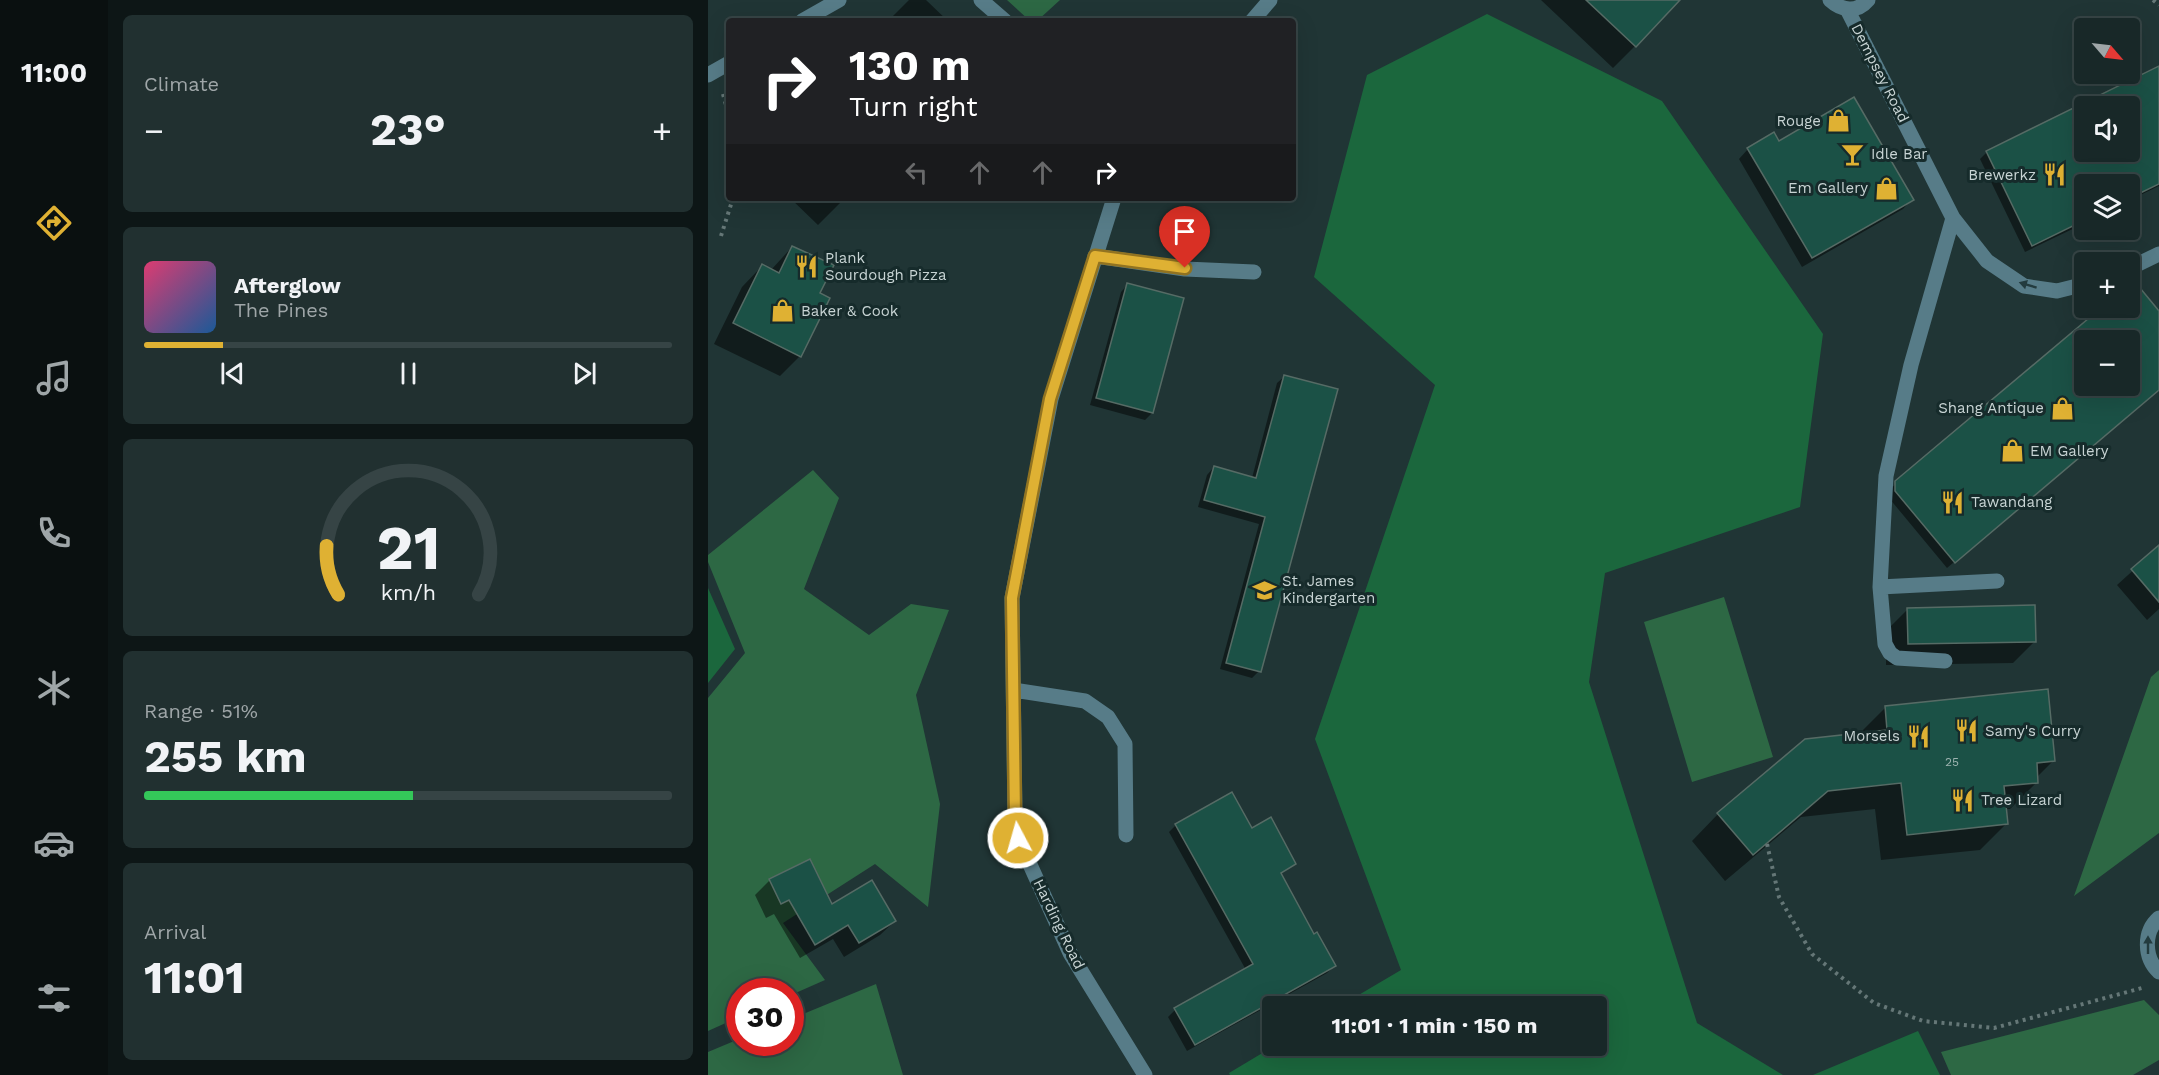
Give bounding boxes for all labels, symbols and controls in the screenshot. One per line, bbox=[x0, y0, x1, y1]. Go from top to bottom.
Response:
north arrow bbox=[2074, 18, 2140, 84]
map controls bbox=[2074, 18, 2140, 396]
street label: Dempsey Road bbox=[1847, 21, 1913, 125]
text: 130 m bbox=[849, 41, 971, 90]
icon: right bbox=[750, 42, 828, 120]
text: 11:00 bbox=[21, 57, 87, 89]
text: Climate bbox=[144, 72, 219, 96]
text: Turn right bbox=[849, 91, 978, 123]
button: sound bbox=[2074, 96, 2140, 162]
text: 23° bbox=[370, 103, 446, 156]
shop icon: Rouge bbox=[1826, 108, 1852, 134]
text: − bbox=[144, 111, 164, 150]
text: + bbox=[652, 111, 672, 150]
place label: Rouge bbox=[1776, 112, 1821, 130]
bar icon: Idle Bar bbox=[1840, 141, 1866, 167]
place label: Idle Bar bbox=[1871, 145, 1928, 163]
icon: left bbox=[900, 156, 933, 189]
icon: ahead bbox=[963, 156, 996, 189]
icon: ahead bbox=[1026, 156, 1059, 189]
icon: right bbox=[1089, 156, 1122, 189]
restaurant icon: Brewerkz bbox=[2041, 162, 2067, 188]
place label: Brewerkz bbox=[1968, 166, 2036, 184]
button: layers bbox=[2074, 174, 2140, 240]
shop icon: Em Gallery bbox=[1873, 175, 1899, 201]
place label: Em Gallery bbox=[1788, 179, 1868, 197]
icon: directions bbox=[33, 202, 75, 244]
pin bbox=[1159, 206, 1210, 268]
icon: arrive bbox=[1168, 215, 1201, 248]
place label: Plank Sourdough Pizza bbox=[825, 249, 947, 284]
button: + bbox=[2074, 252, 2140, 318]
restaurant icon: Plank Sourdough Pizza bbox=[794, 254, 820, 280]
text: Afterglow bbox=[234, 273, 341, 298]
one-way arrow bbox=[2019, 280, 2037, 289]
text: The Pines bbox=[234, 298, 328, 322]
shop icon: Baker & Cook bbox=[770, 298, 796, 324]
place label: Baker & Cook bbox=[801, 302, 899, 320]
button: − bbox=[2074, 330, 2140, 396]
icon: music bbox=[33, 357, 75, 399]
icon: previous bbox=[216, 357, 249, 390]
icon: pause bbox=[392, 357, 425, 390]
icon: next bbox=[568, 357, 601, 390]
shop icon: Shang Antique bbox=[2049, 395, 2075, 421]
place label: Shang Antique bbox=[1938, 399, 2044, 417]
shop icon: EM Gallery bbox=[1999, 438, 2025, 464]
place label: EM Gallery bbox=[2030, 442, 2109, 460]
restaurant icon: Tawandang bbox=[1940, 489, 1966, 515]
place label: Tawandang bbox=[1971, 493, 2052, 511]
text: 21 bbox=[376, 511, 440, 584]
icon: phone bbox=[33, 512, 75, 554]
place label: St. James Kindergarten bbox=[1282, 572, 1375, 607]
school or university icon: St. James Kindergarten bbox=[1251, 577, 1277, 603]
text: km/h bbox=[380, 580, 436, 605]
icon: climate bbox=[33, 667, 75, 709]
text: Range · 51% bbox=[144, 699, 258, 723]
restaurant icon: Samy's Curry bbox=[1954, 718, 1980, 744]
place label: Samy's Curry bbox=[1985, 722, 2081, 740]
restaurant icon: Morsels bbox=[1905, 723, 1931, 749]
place label: Morsels bbox=[1843, 727, 1900, 745]
text: 255 km bbox=[144, 730, 307, 783]
house number: 25 bbox=[1945, 755, 1959, 769]
restaurant icon: Tree Lizard bbox=[1950, 787, 1976, 813]
place label: Tree Lizard bbox=[1981, 791, 2062, 809]
position arrow bbox=[986, 806, 1050, 870]
icon: car bbox=[33, 822, 75, 864]
street label: Harding Road bbox=[1029, 876, 1089, 972]
text: Arrival bbox=[144, 920, 206, 944]
one-way arrow bbox=[2143, 935, 2153, 954]
text: 11:01 bbox=[144, 951, 245, 1004]
icon: filters bbox=[33, 977, 75, 1019]
speed limit sign: 30 bbox=[726, 978, 804, 1056]
text: 11:01 · 1 min · 150 m bbox=[1331, 1013, 1538, 1038]

